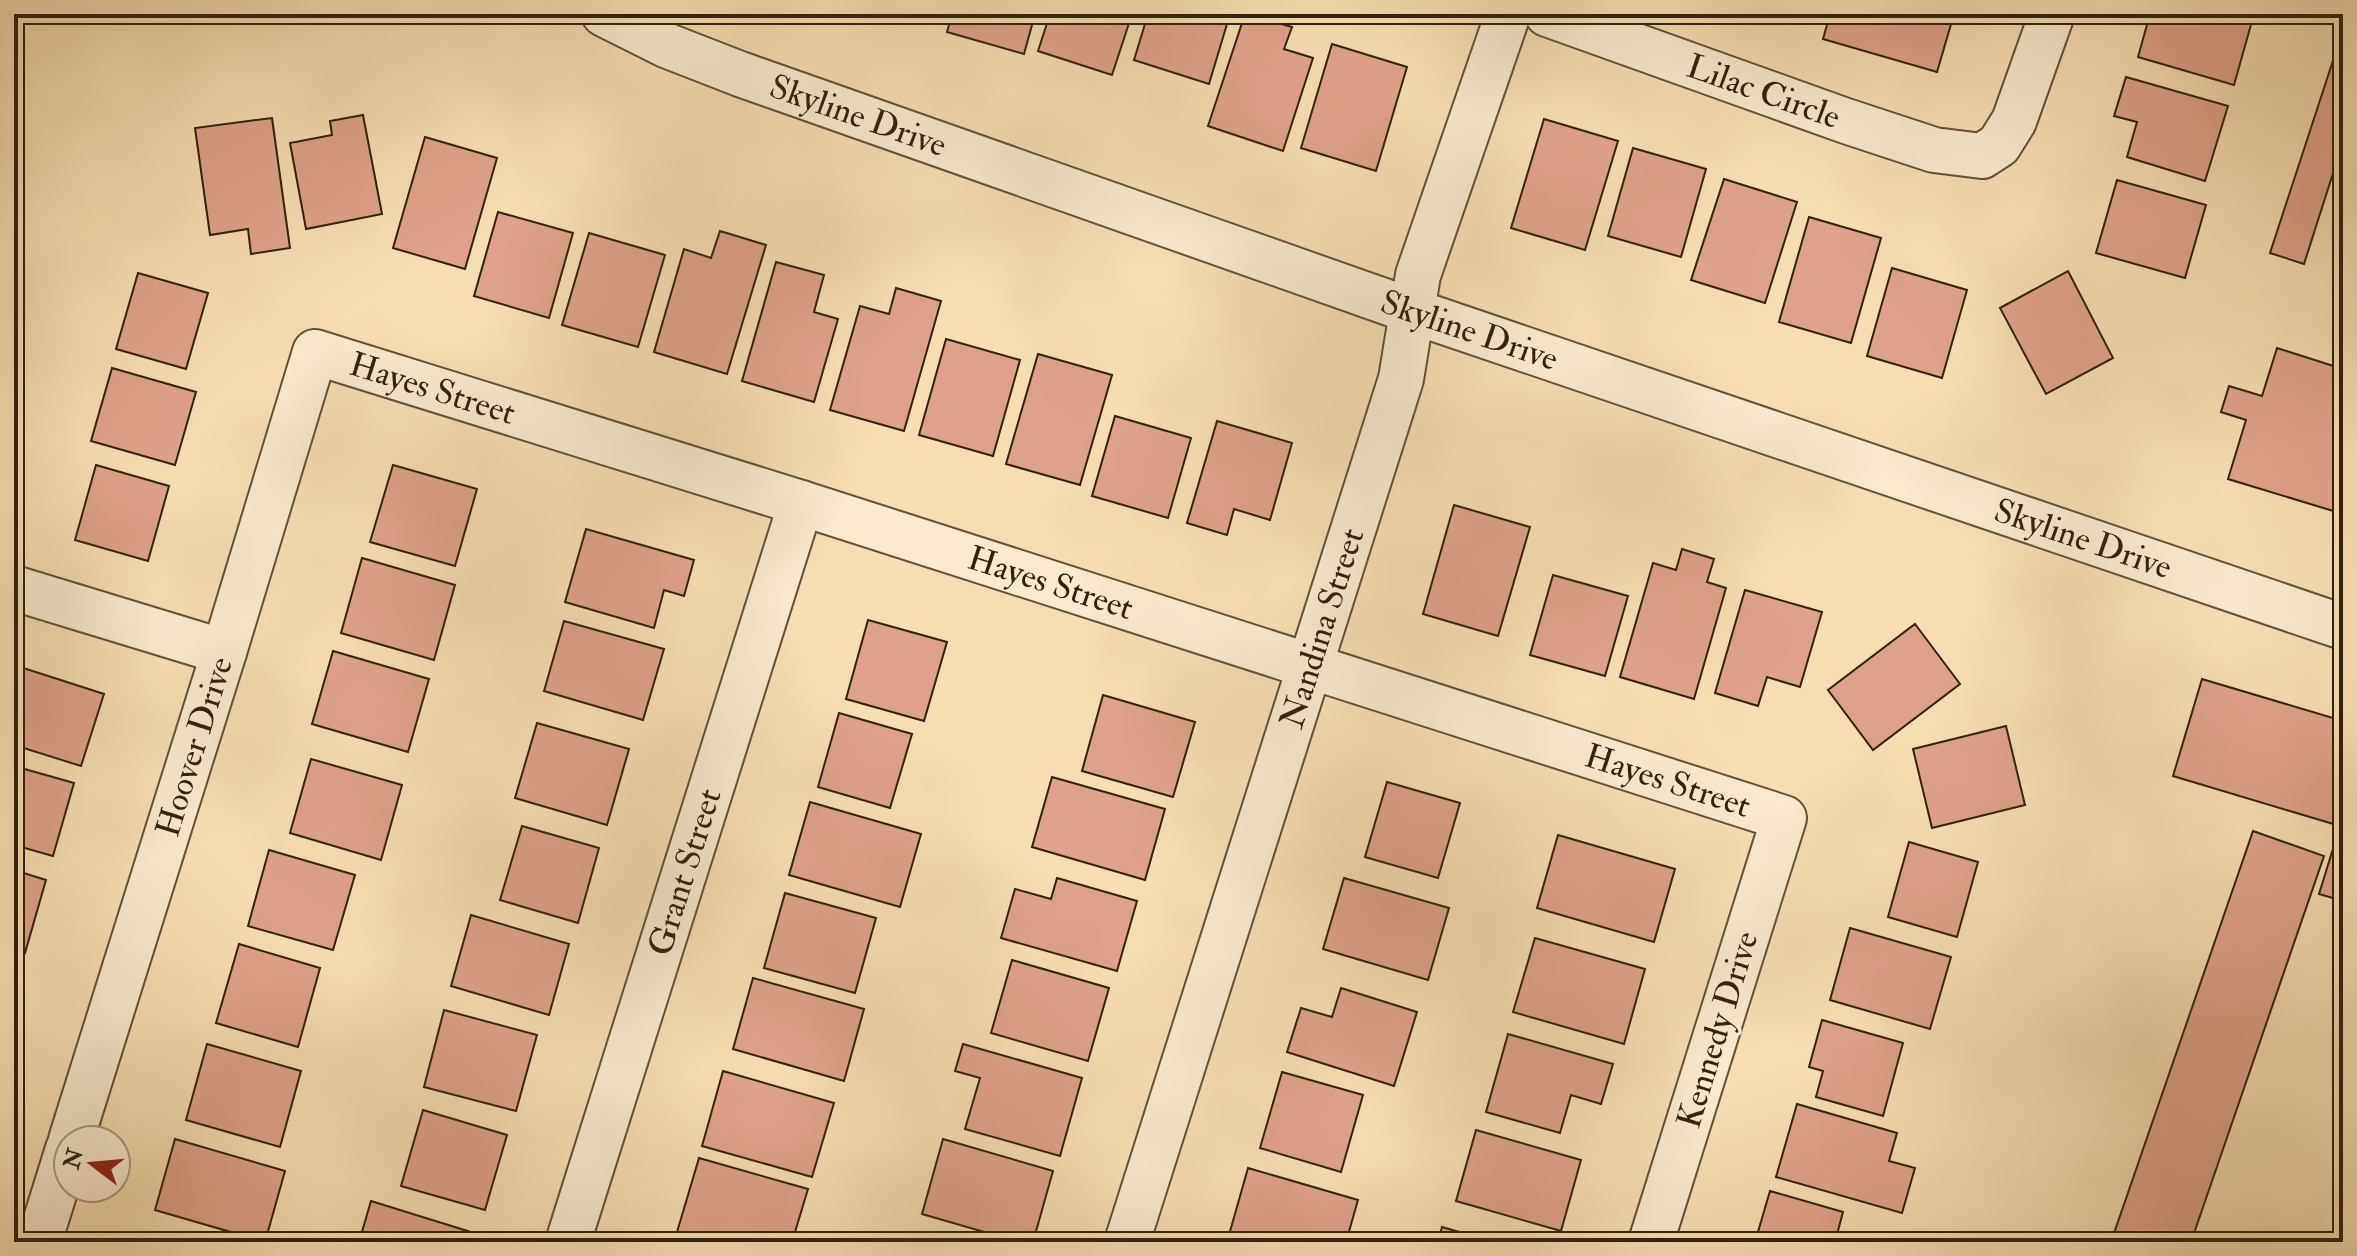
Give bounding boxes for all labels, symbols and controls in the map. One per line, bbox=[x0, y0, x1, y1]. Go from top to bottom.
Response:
street label: Lilac Circle bbox=[1681, 44, 1846, 139]
street label: Skyline Drive bbox=[764, 65, 952, 167]
street label: Skyline Drive bbox=[1375, 280, 1564, 381]
street label: Hayes Street bbox=[344, 343, 521, 434]
street label: Skyline Drive bbox=[1989, 489, 2177, 589]
street label: Nandina Street bbox=[1270, 523, 1374, 734]
street label: Hayes Street bbox=[963, 536, 1139, 630]
street label: Hoover Drive bbox=[146, 652, 243, 842]
street label: Hayes Street bbox=[1580, 734, 1756, 827]
street label: Grant Street bbox=[638, 783, 731, 961]
street label: Kennedy Drive bbox=[1668, 926, 1768, 1134]
north arrow bbox=[52, 1124, 132, 1204]
text: N bbox=[57, 1145, 90, 1173]

